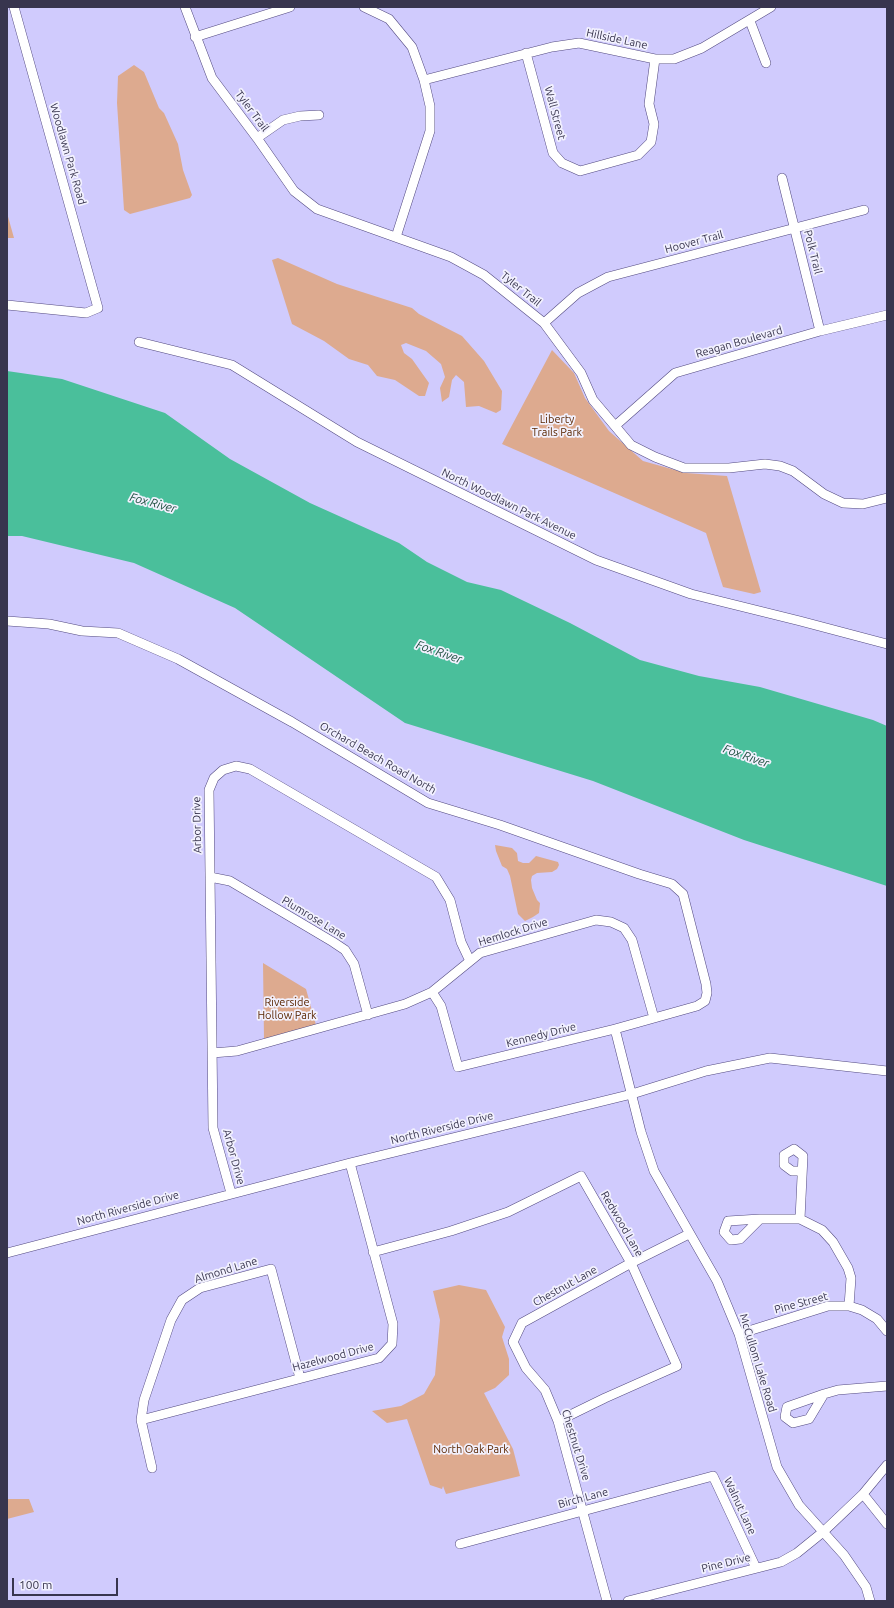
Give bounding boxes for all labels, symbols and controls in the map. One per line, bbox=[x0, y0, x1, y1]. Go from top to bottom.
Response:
street label: Hillside Lane bbox=[585, 26, 649, 52]
street label: Wall Street bbox=[542, 85, 568, 141]
street label: Tyler Trail bbox=[232, 88, 272, 134]
street label: Woodlawn Park Road bbox=[47, 102, 89, 206]
street label: Hoover Trail bbox=[663, 228, 725, 256]
street label: Polk Trail bbox=[801, 229, 825, 275]
street label: Tyler Trail bbox=[498, 269, 544, 309]
street label: Reagan Boulevard bbox=[694, 323, 784, 361]
park label: Liberty Trails Park bbox=[532, 412, 582, 438]
street label: North Woodlawn Park Avenue bbox=[439, 466, 579, 542]
water label: Fox River bbox=[128, 490, 178, 516]
water label: Fox River bbox=[414, 637, 464, 667]
street label: Orchard Beach Road North bbox=[317, 719, 439, 797]
water label: Fox River bbox=[721, 741, 771, 771]
street label: Arbor Drive bbox=[190, 796, 204, 854]
street label: Plumrose Lane bbox=[279, 894, 349, 942]
street label: Hemlock Drive bbox=[477, 915, 549, 949]
park label: Riverside Hollow Park bbox=[257, 995, 317, 1021]
street label: Kennedy Drive bbox=[505, 1020, 577, 1050]
street label: North Riverside Drive bbox=[389, 1109, 495, 1147]
street label: Arbor Drive bbox=[220, 1128, 248, 1186]
street label: North Riverside Drive bbox=[76, 1188, 180, 1228]
street label: Redwood Lane bbox=[598, 1189, 646, 1259]
street label: Almond Lane bbox=[193, 1254, 259, 1286]
street label: Chestnut Lane bbox=[531, 1263, 599, 1309]
street label: Pine Street bbox=[773, 1290, 829, 1316]
street label: McCullom Lake Road bbox=[737, 1312, 779, 1414]
street label: Hazelwood Drive bbox=[291, 1340, 375, 1374]
street label: Chestnut Drive bbox=[559, 1408, 593, 1482]
park label: North Oak Park bbox=[433, 1442, 509, 1456]
street label: Walnut Lane bbox=[721, 1475, 759, 1537]
street label: Birch Lane bbox=[556, 1485, 610, 1511]
street label: Pine Drive bbox=[700, 1551, 752, 1575]
scale bar bbox=[14, 1570, 120, 1596]
text: 100 m bbox=[19, 1578, 52, 1591]

